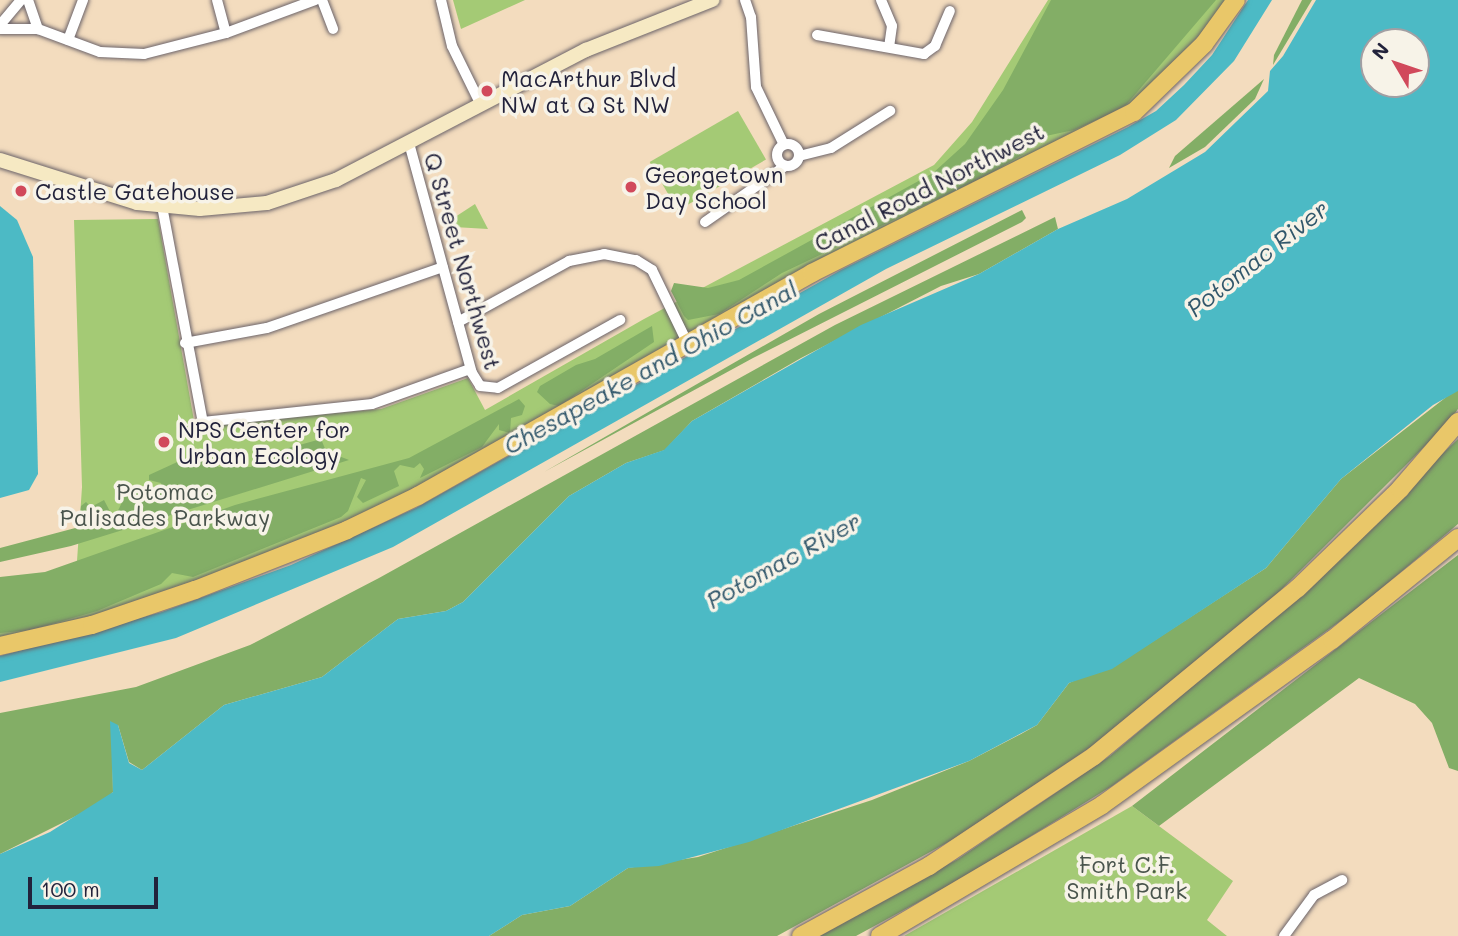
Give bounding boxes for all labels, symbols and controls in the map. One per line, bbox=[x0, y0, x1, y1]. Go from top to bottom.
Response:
north arrow bbox=[1360, 28, 1430, 98]
text: N bbox=[1366, 37, 1394, 64]
place label: MacArthur Blvd NW at Q St NW bbox=[501, 64, 676, 118]
marker: MacArthur Blvd NW at Q St NW bbox=[479, 83, 495, 99]
street label: Canal Road Northwest bbox=[809, 117, 1049, 257]
street label: Q Street Northwest bbox=[419, 149, 507, 373]
place label: Georgetown Day School bbox=[645, 160, 783, 214]
place label: Castle Gatehouse bbox=[35, 177, 235, 205]
marker: Georgetown Day School bbox=[623, 179, 639, 195]
marker: Castle Gatehouse bbox=[13, 183, 29, 199]
water label: Potomac River bbox=[1180, 194, 1334, 322]
water label: Chesapeake and Ohio Canal bbox=[498, 274, 802, 460]
place label: NPS Center for Urban Ecology bbox=[178, 415, 350, 469]
marker: NPS Center for Urban Ecology bbox=[156, 434, 172, 450]
park label: Potomac Palisades Parkway bbox=[60, 477, 270, 531]
water label: Potomac River bbox=[701, 506, 865, 614]
park label: Fort C.F. Smith Park bbox=[1067, 850, 1187, 904]
scale bar bbox=[32, 862, 161, 906]
text: 100 m bbox=[41, 875, 100, 902]

